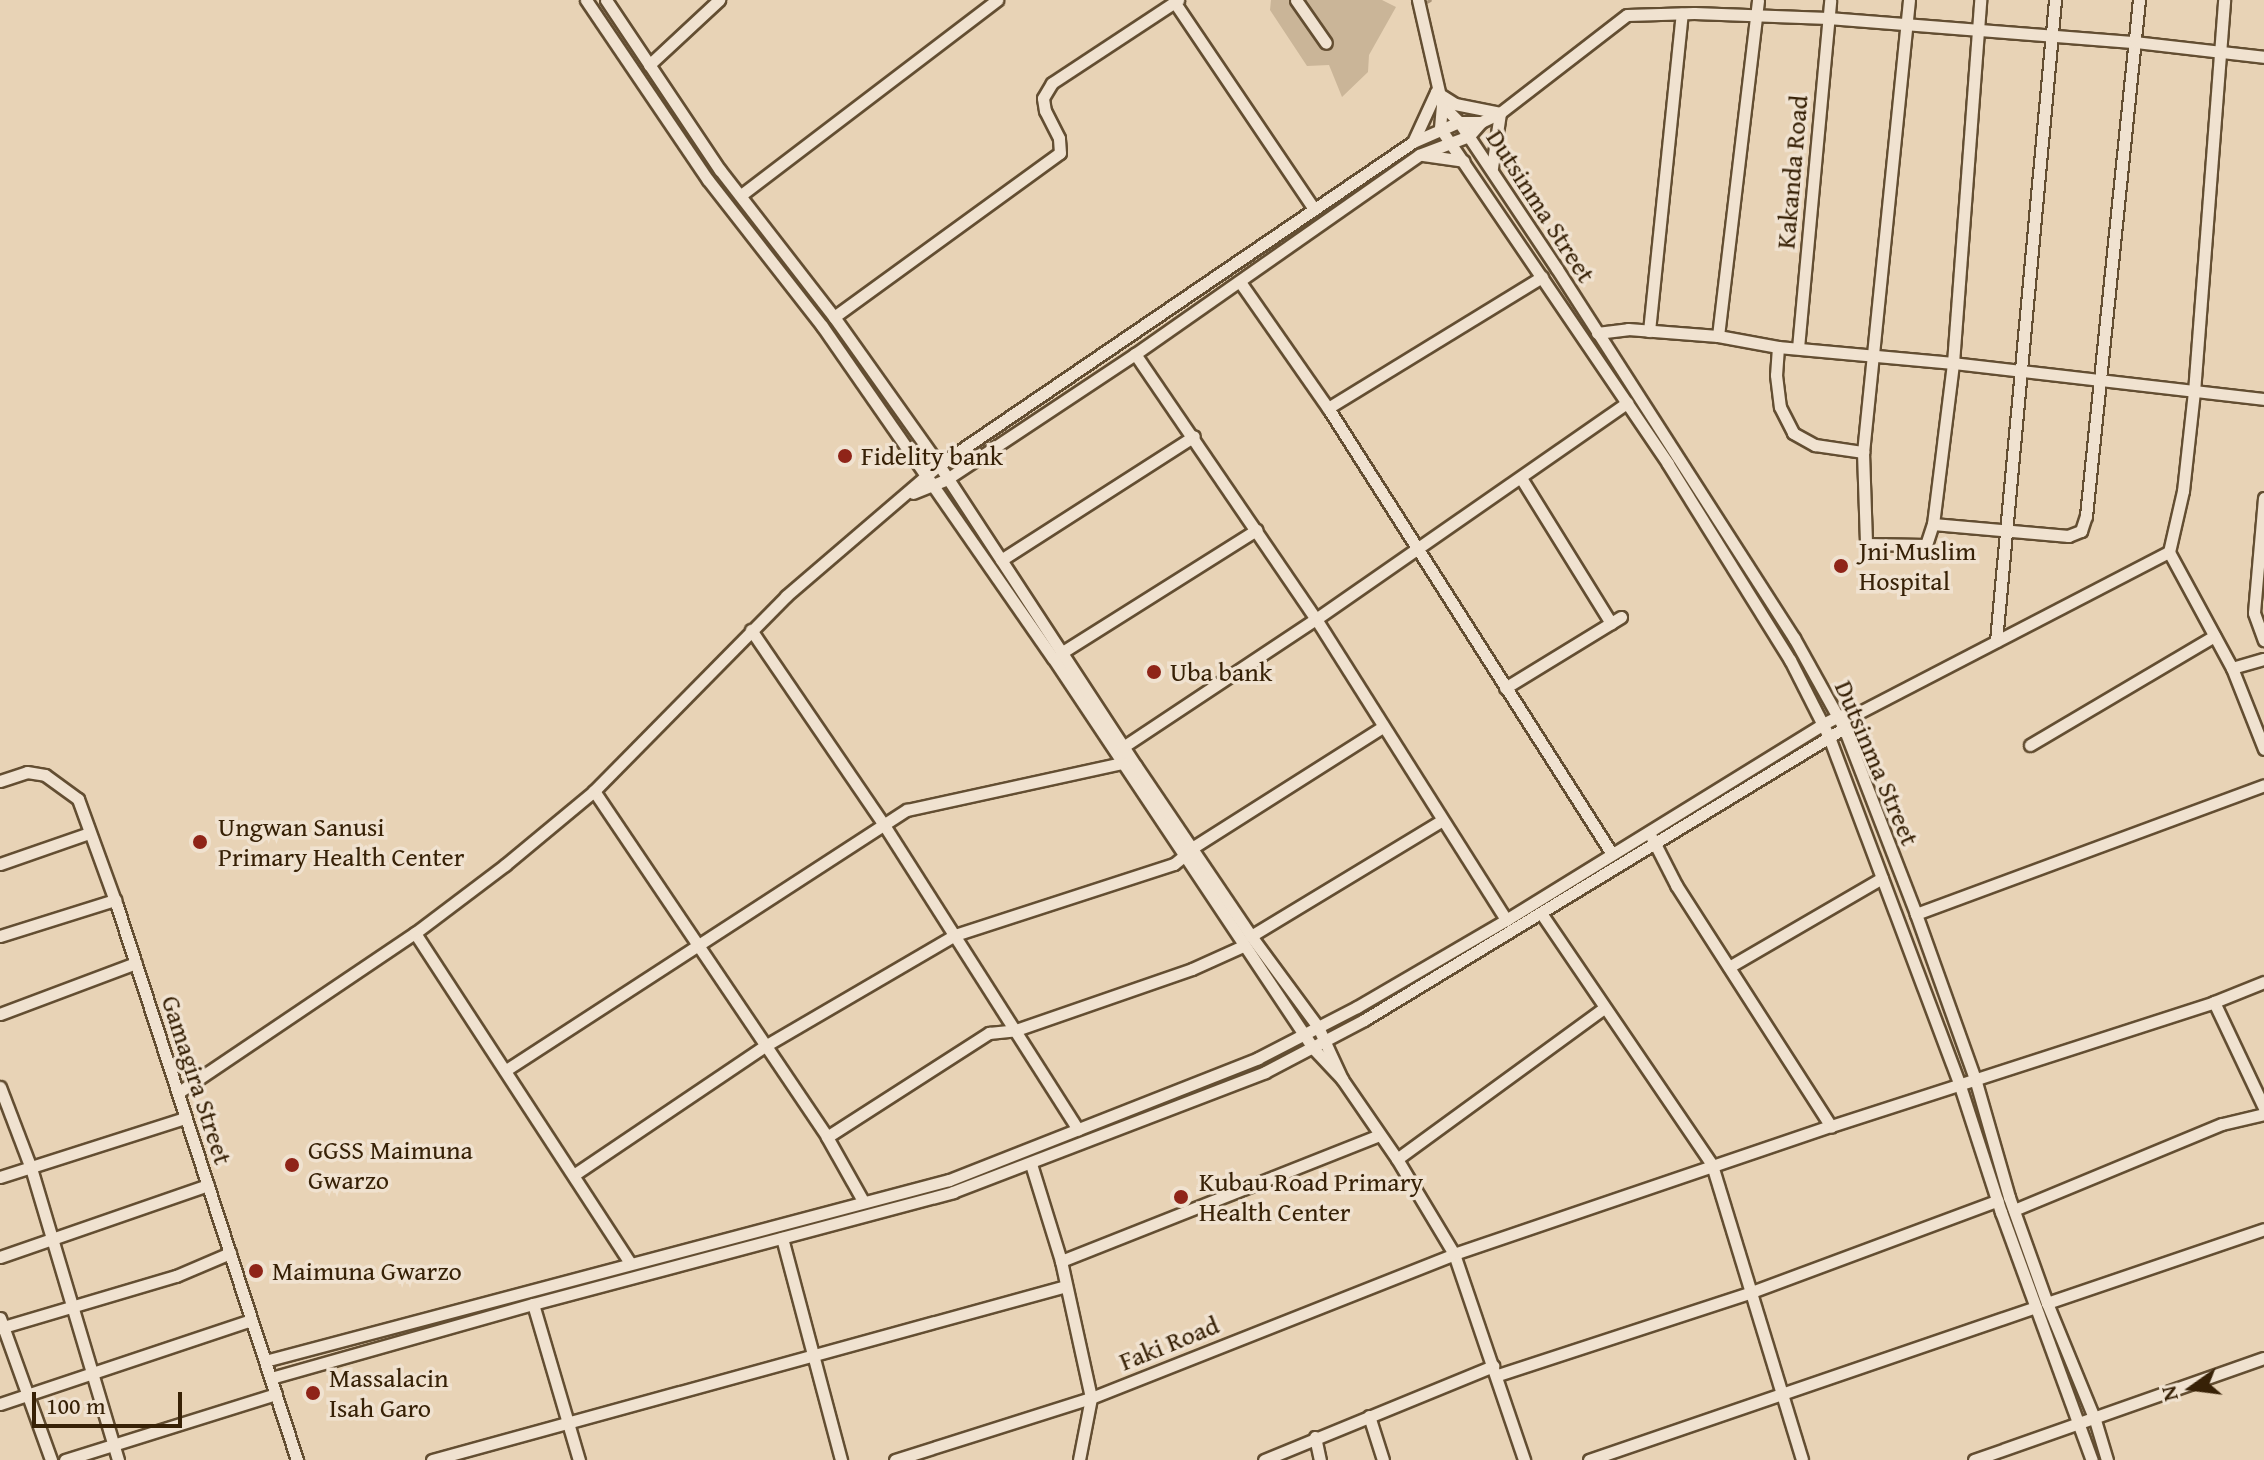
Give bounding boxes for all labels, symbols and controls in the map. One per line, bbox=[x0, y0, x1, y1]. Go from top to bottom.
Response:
street label: Kakanda Road bbox=[1770, 94, 1814, 250]
street label: Dutsinma Street bbox=[1480, 124, 1602, 288]
place label: Fidelity bank bbox=[861, 440, 1003, 472]
marker: Fidelity bank bbox=[836, 447, 854, 465]
place label: Jni Muslim Hospital bbox=[1859, 535, 1976, 596]
marker: Jni Muslim Hospital bbox=[1830, 555, 1852, 577]
place label: Uba bank bbox=[1170, 656, 1272, 688]
marker: Uba bank bbox=[1145, 663, 1163, 681]
street label: Dutsinma Street bbox=[1828, 676, 1926, 850]
place label: Ungwan Sanusi Primary Health Center bbox=[218, 811, 464, 872]
marker: Ungwan Sanusi Primary Health Center bbox=[189, 831, 211, 853]
street label: Gamagira Street bbox=[155, 992, 239, 1168]
place label: GGSS Maimuna Gwarzo bbox=[308, 1134, 473, 1196]
marker: GGSS Maimuna Gwarzo bbox=[283, 1156, 301, 1174]
place label: Kubau Road Primary Health Center bbox=[1199, 1166, 1423, 1228]
marker: Kubau Road Primary Health Center bbox=[1170, 1186, 1192, 1208]
place label: Maimuna Gwarzo bbox=[272, 1255, 462, 1287]
marker: Maimuna Gwarzo bbox=[247, 1262, 265, 1280]
street label: Faki Road bbox=[1115, 1309, 1223, 1377]
north arrow bbox=[2152, 1348, 2232, 1428]
place label: Massalacin Isah Garo bbox=[329, 1362, 449, 1424]
scale bar bbox=[36, 1376, 186, 1426]
text: N bbox=[2151, 1383, 2186, 1405]
marker: Massalacin Isah Garo bbox=[304, 1384, 322, 1402]
text: 100 m bbox=[46, 1388, 106, 1423]

